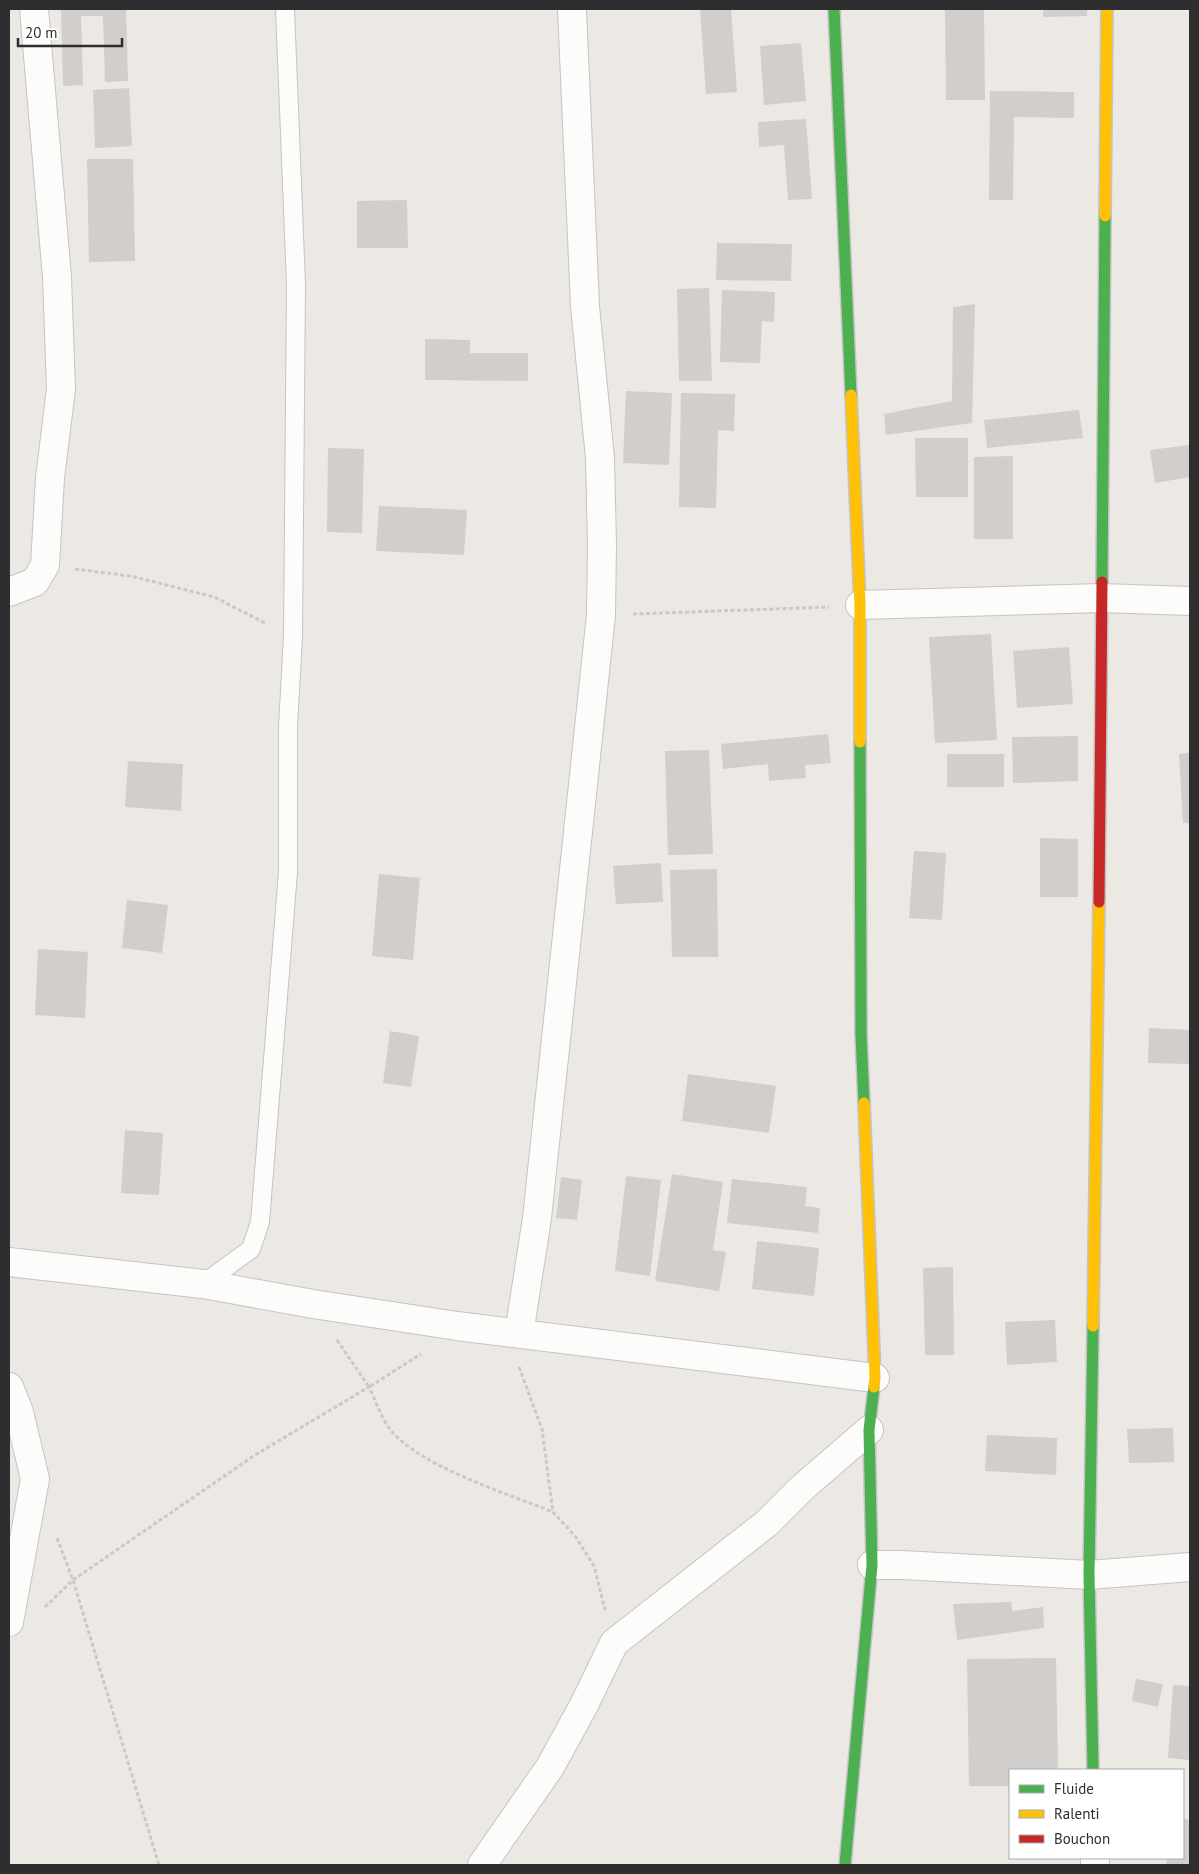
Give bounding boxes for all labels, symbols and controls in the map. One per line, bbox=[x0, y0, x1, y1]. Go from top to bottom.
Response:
scale bar bbox=[18, 15, 121, 47]
text: 20 m bbox=[25, 23, 58, 42]
legend bbox=[1009, 1769, 1184, 1859]
text: Fluide bbox=[1054, 1779, 1094, 1798]
text: Ralenti bbox=[1054, 1804, 1100, 1823]
text: Bouchon bbox=[1054, 1829, 1110, 1848]

